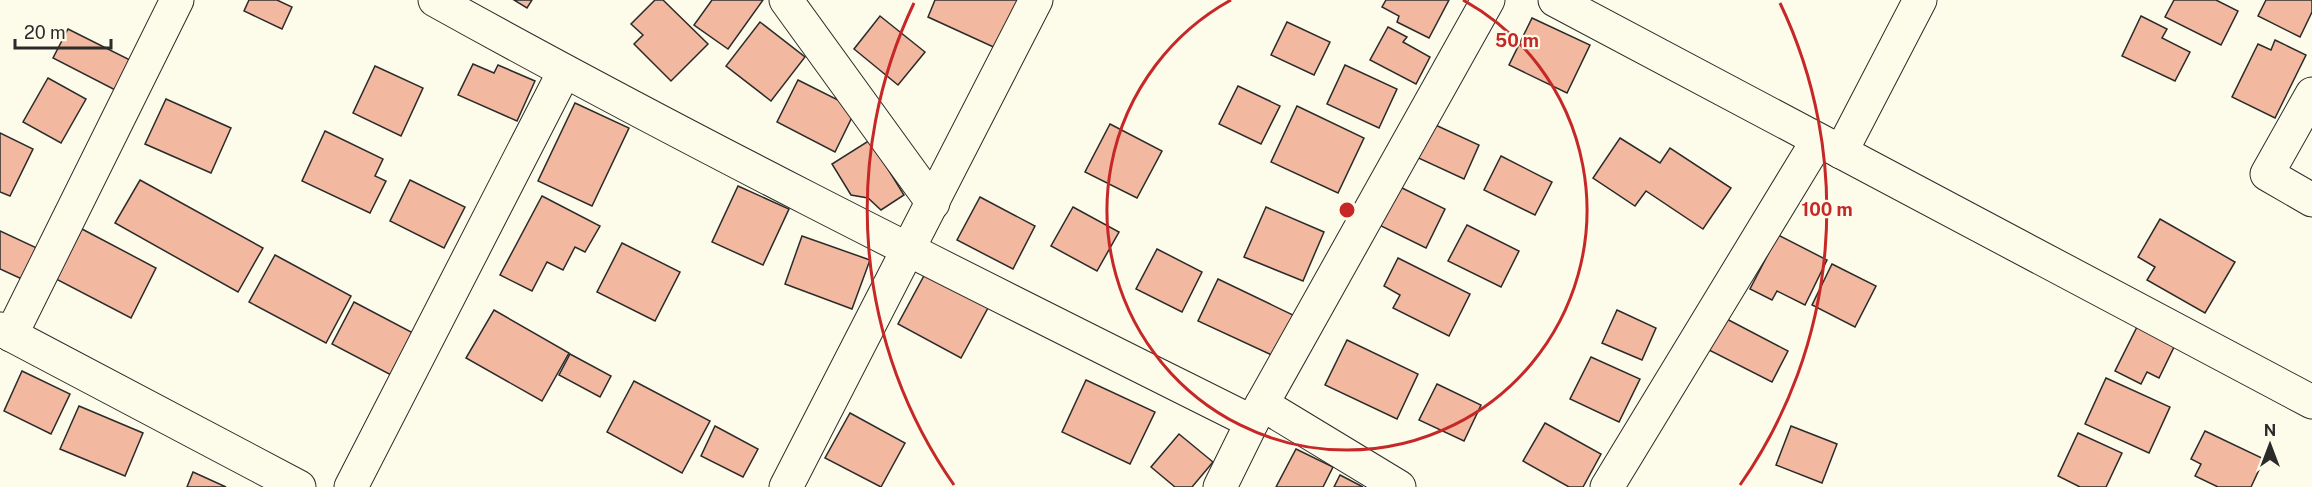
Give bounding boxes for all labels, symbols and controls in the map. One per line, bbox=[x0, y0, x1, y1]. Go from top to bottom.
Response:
scale bar bbox=[15, 12, 111, 50]
text: 20 m bbox=[24, 22, 66, 43]
text: 50 m bbox=[1495, 30, 1539, 51]
text: 100 m bbox=[1801, 199, 1853, 220]
centre of rings bbox=[1337, 200, 1357, 220]
north arrow bbox=[2240, 415, 2300, 475]
text: N bbox=[2264, 421, 2276, 440]

